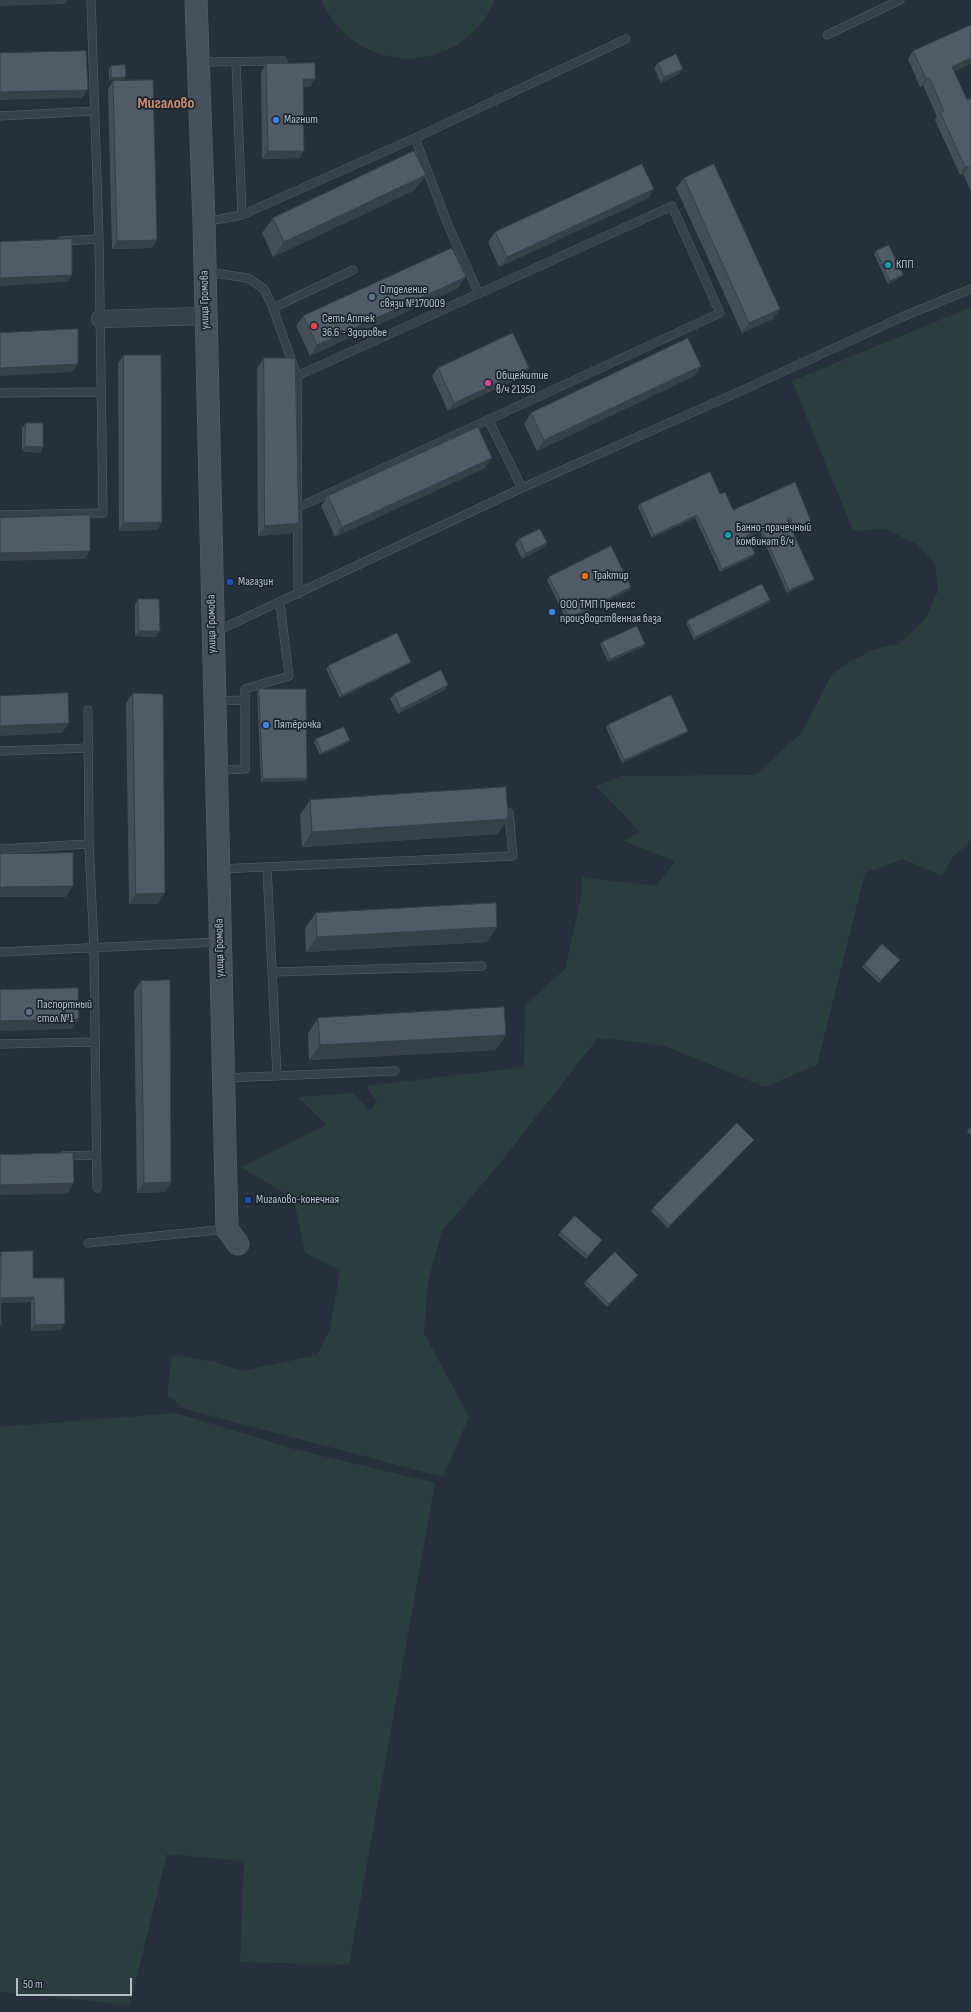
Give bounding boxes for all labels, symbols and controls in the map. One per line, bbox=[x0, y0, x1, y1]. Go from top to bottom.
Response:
district label: Мигалово bbox=[137, 94, 195, 114]
place label: Магнит bbox=[284, 113, 318, 127]
marker: Магнит bbox=[271, 115, 281, 125]
place label: КПП bbox=[896, 258, 914, 272]
marker: КПП bbox=[883, 260, 893, 270]
street label: улица Громова bbox=[197, 270, 213, 330]
place label: Отделение связи №170009 bbox=[380, 283, 445, 311]
marker: Отделение связи №170009 bbox=[367, 292, 377, 302]
place label: Сеть Аптек 36.6 - Здоровье bbox=[322, 312, 387, 340]
marker: Сеть Аптек 36.6 - Здоровье bbox=[309, 321, 319, 331]
place label: Общежитие в/ч 21350 bbox=[496, 369, 548, 397]
marker: Общежитие в/ч 21350 bbox=[483, 378, 493, 388]
place label: Банно-прачечный комбинат в/ч bbox=[736, 521, 811, 549]
marker: Банно-прачечный комбинат в/ч bbox=[723, 530, 733, 540]
place label: Трактир bbox=[593, 569, 629, 583]
marker: Трактир bbox=[580, 571, 590, 581]
place label: Магазин bbox=[238, 575, 273, 589]
marker: Магазин bbox=[225, 577, 235, 587]
street label: улица Громова bbox=[204, 594, 220, 654]
place label: ООО ТМП Премегс производственная база bbox=[560, 598, 661, 626]
marker: ООО ТМП Премегс производственная база bbox=[547, 607, 557, 617]
place label: Пятёрочка bbox=[274, 718, 321, 732]
marker: Пятёрочка bbox=[261, 720, 271, 730]
street label: улица Громова bbox=[212, 918, 228, 978]
place label: Паспортный стол №1 bbox=[37, 998, 92, 1026]
marker: Паспортный стол №1 bbox=[24, 1007, 34, 1017]
place label: Мигалово-конечная bbox=[256, 1193, 339, 1207]
marker: Мигалово-конечная bbox=[243, 1195, 253, 1205]
scale bar bbox=[18, 1970, 134, 1996]
text: 50 m bbox=[23, 1977, 43, 1992]

